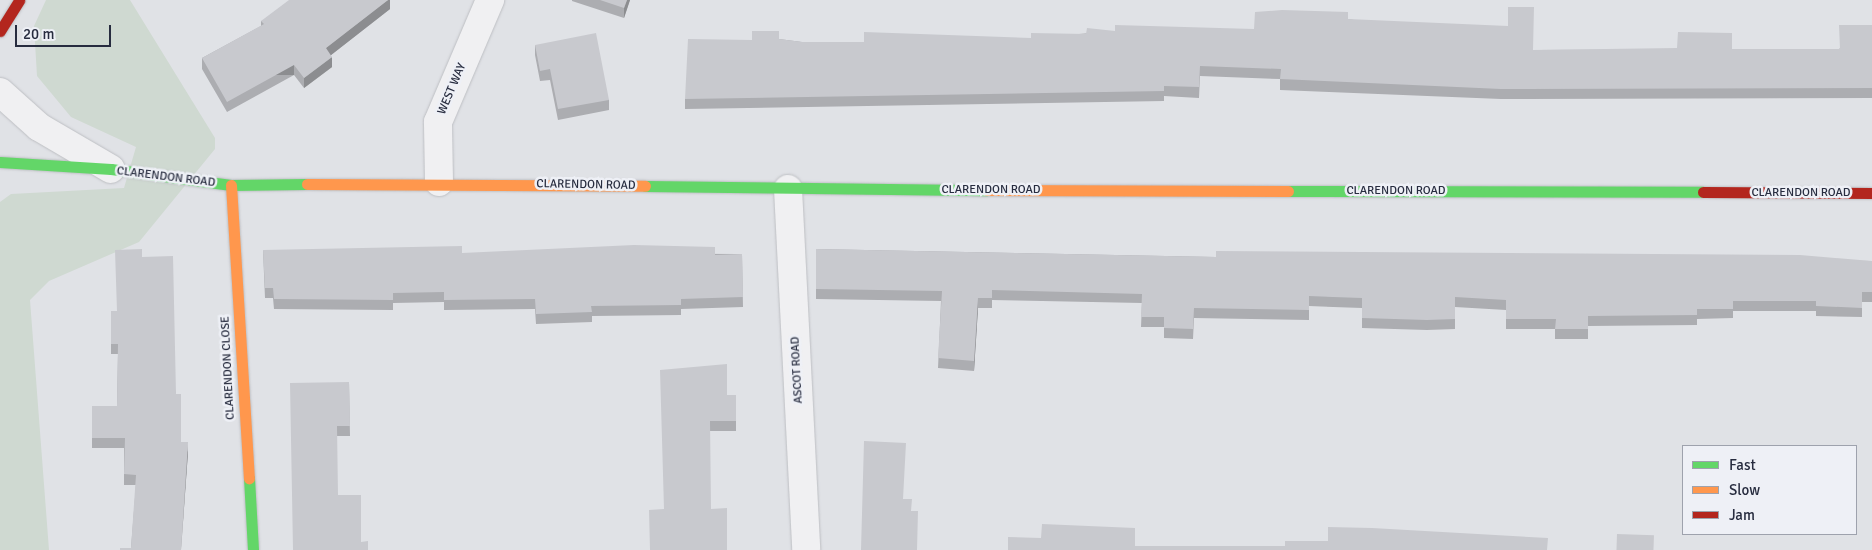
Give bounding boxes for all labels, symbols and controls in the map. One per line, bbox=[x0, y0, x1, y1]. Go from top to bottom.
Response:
scale bar bbox=[18, 15, 114, 47]
text: 20 m bbox=[23, 25, 54, 43]
street label: WEST WAY bbox=[435, 61, 469, 117]
street label: CLARENDON ROAD bbox=[116, 164, 216, 190]
street label: CLARENDON ROAD bbox=[536, 177, 636, 193]
street label: CLARENDON ROAD bbox=[941, 183, 1041, 197]
street label: CLARENDON ROAD bbox=[1346, 184, 1446, 198]
street label: CLARENDON ROAD bbox=[1751, 186, 1851, 200]
street label: CLARENDON CLOSE bbox=[218, 316, 238, 420]
street label: ASCOT ROAD bbox=[788, 336, 806, 404]
legend bbox=[1682, 445, 1857, 535]
text: Fast bbox=[1729, 456, 1756, 474]
text: Slow bbox=[1729, 481, 1760, 499]
text: Jam bbox=[1729, 506, 1755, 524]

